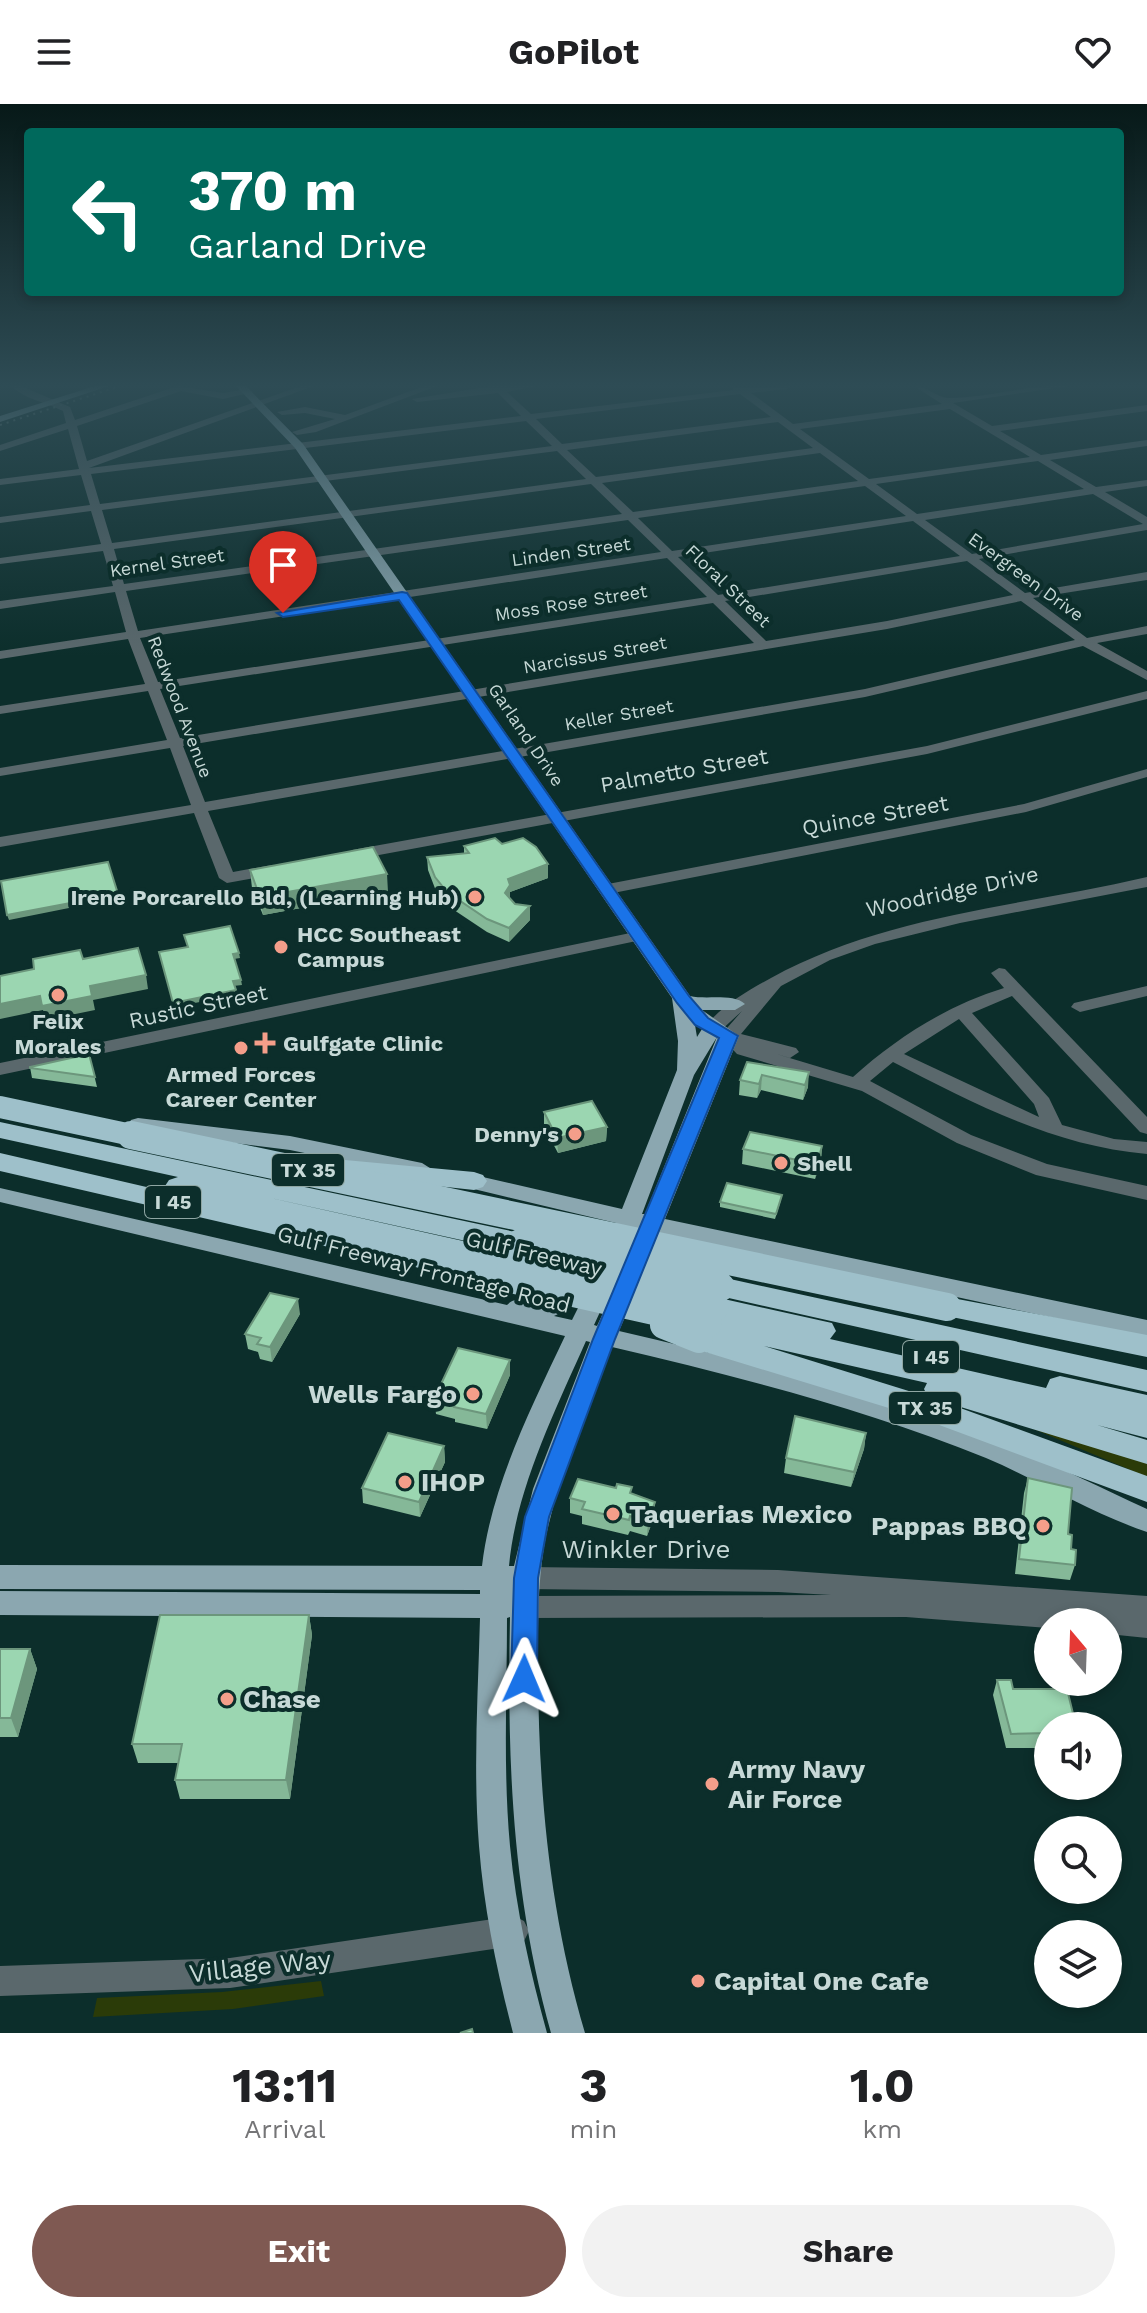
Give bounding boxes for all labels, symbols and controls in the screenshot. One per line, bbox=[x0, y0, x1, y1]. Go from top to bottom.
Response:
icon: menu bbox=[32, 30, 76, 74]
icon: heart bbox=[1071, 30, 1115, 74]
text: GoPilot bbox=[508, 31, 639, 73]
text: 370 m bbox=[188, 158, 357, 224]
icon: left bbox=[56, 160, 160, 264]
text: Garland Drive bbox=[188, 225, 427, 267]
street label: Evergreen Drive bbox=[965, 528, 1088, 625]
pin bbox=[249, 531, 317, 613]
street label: Linden Street bbox=[510, 533, 632, 570]
street label: Floral Street bbox=[682, 540, 775, 632]
icon: arrive bbox=[261, 543, 305, 587]
street label: Kernel Street bbox=[108, 544, 226, 581]
street label: Moss Rose Street bbox=[493, 580, 649, 625]
street label: Narcissus Street bbox=[522, 631, 669, 677]
street label: Redwood Avenue bbox=[144, 633, 217, 781]
street label: Garland Drive bbox=[484, 679, 569, 790]
street label: Keller Street bbox=[563, 695, 675, 734]
street label: Palmetto Street bbox=[598, 743, 770, 798]
street label: Quince Street bbox=[800, 790, 950, 841]
street label: Woodridge Drive bbox=[864, 861, 1041, 922]
place label: Irene Porcarello Bld, (Learning Hub) bbox=[70, 885, 459, 910]
marker: Irene Porcarello Bld, (Learning Hub) bbox=[466, 888, 484, 906]
place label: HCC Southeast Campus bbox=[297, 922, 461, 972]
marker: HCC Southeast Campus bbox=[272, 938, 290, 956]
street label: Rustic Street bbox=[127, 980, 270, 1033]
marker: Felix Morales bbox=[49, 986, 67, 1004]
place label: Felix Morales bbox=[15, 1009, 102, 1059]
place label: Gulfgate Clinic bbox=[283, 1031, 443, 1056]
marker: Gulfgate Clinic bbox=[254, 1032, 276, 1054]
marker: Armed Forces Career Center bbox=[232, 1039, 250, 1057]
place label: Armed Forces Career Center bbox=[165, 1062, 317, 1112]
place label: Denny's bbox=[474, 1122, 559, 1147]
marker: Denny's bbox=[566, 1125, 584, 1143]
place label: Shell bbox=[797, 1151, 853, 1176]
road number: TX 35 bbox=[272, 1154, 344, 1186]
marker: Shell bbox=[772, 1154, 790, 1172]
road number: I 45 bbox=[145, 1186, 201, 1218]
street label: Gulf Freeway Frontage Road bbox=[275, 1221, 573, 1318]
street label: Gulf Freeway bbox=[463, 1226, 605, 1281]
road number: I 45 bbox=[903, 1341, 959, 1373]
place label: Wells Fargo bbox=[308, 1379, 457, 1409]
marker: Wells Fargo bbox=[464, 1385, 482, 1403]
road number: TX 35 bbox=[889, 1392, 961, 1424]
place label: IHOP bbox=[421, 1467, 485, 1497]
marker: IHOP bbox=[396, 1473, 414, 1491]
place label: Taquerias Mexico bbox=[629, 1499, 852, 1529]
marker: Taquerias Mexico bbox=[604, 1505, 622, 1523]
place label: Pappas BBQ bbox=[871, 1511, 1027, 1541]
marker: Pappas BBQ bbox=[1034, 1517, 1052, 1535]
street label: Winkler Drive bbox=[561, 1534, 731, 1564]
north arrow bbox=[1034, 1608, 1122, 1696]
map controls bbox=[1034, 1608, 1122, 2008]
position arrow bbox=[482, 1637, 566, 1721]
place label: Chase bbox=[243, 1684, 321, 1714]
marker: Chase bbox=[218, 1690, 236, 1708]
button: sound bbox=[1034, 1712, 1122, 1800]
place label: Army Navy Air Force bbox=[728, 1754, 865, 1814]
marker: Army Navy Air Force bbox=[703, 1775, 721, 1793]
button: search bbox=[1034, 1816, 1122, 1904]
button: layers bbox=[1034, 1920, 1122, 2008]
street label: Village Way bbox=[187, 1944, 333, 1988]
place label: Capital One Cafe bbox=[714, 1966, 929, 1996]
marker: Capital One Cafe bbox=[689, 1972, 707, 1990]
text: 13:11 bbox=[232, 2057, 337, 2114]
text: 3 bbox=[579, 2057, 608, 2114]
text: 1.0 bbox=[850, 2057, 915, 2114]
text: Arrival bbox=[244, 2114, 325, 2144]
text: min bbox=[570, 2114, 617, 2144]
text: km bbox=[862, 2114, 902, 2144]
button: Exit bbox=[32, 2205, 566, 2297]
button: Share bbox=[582, 2205, 1115, 2297]

